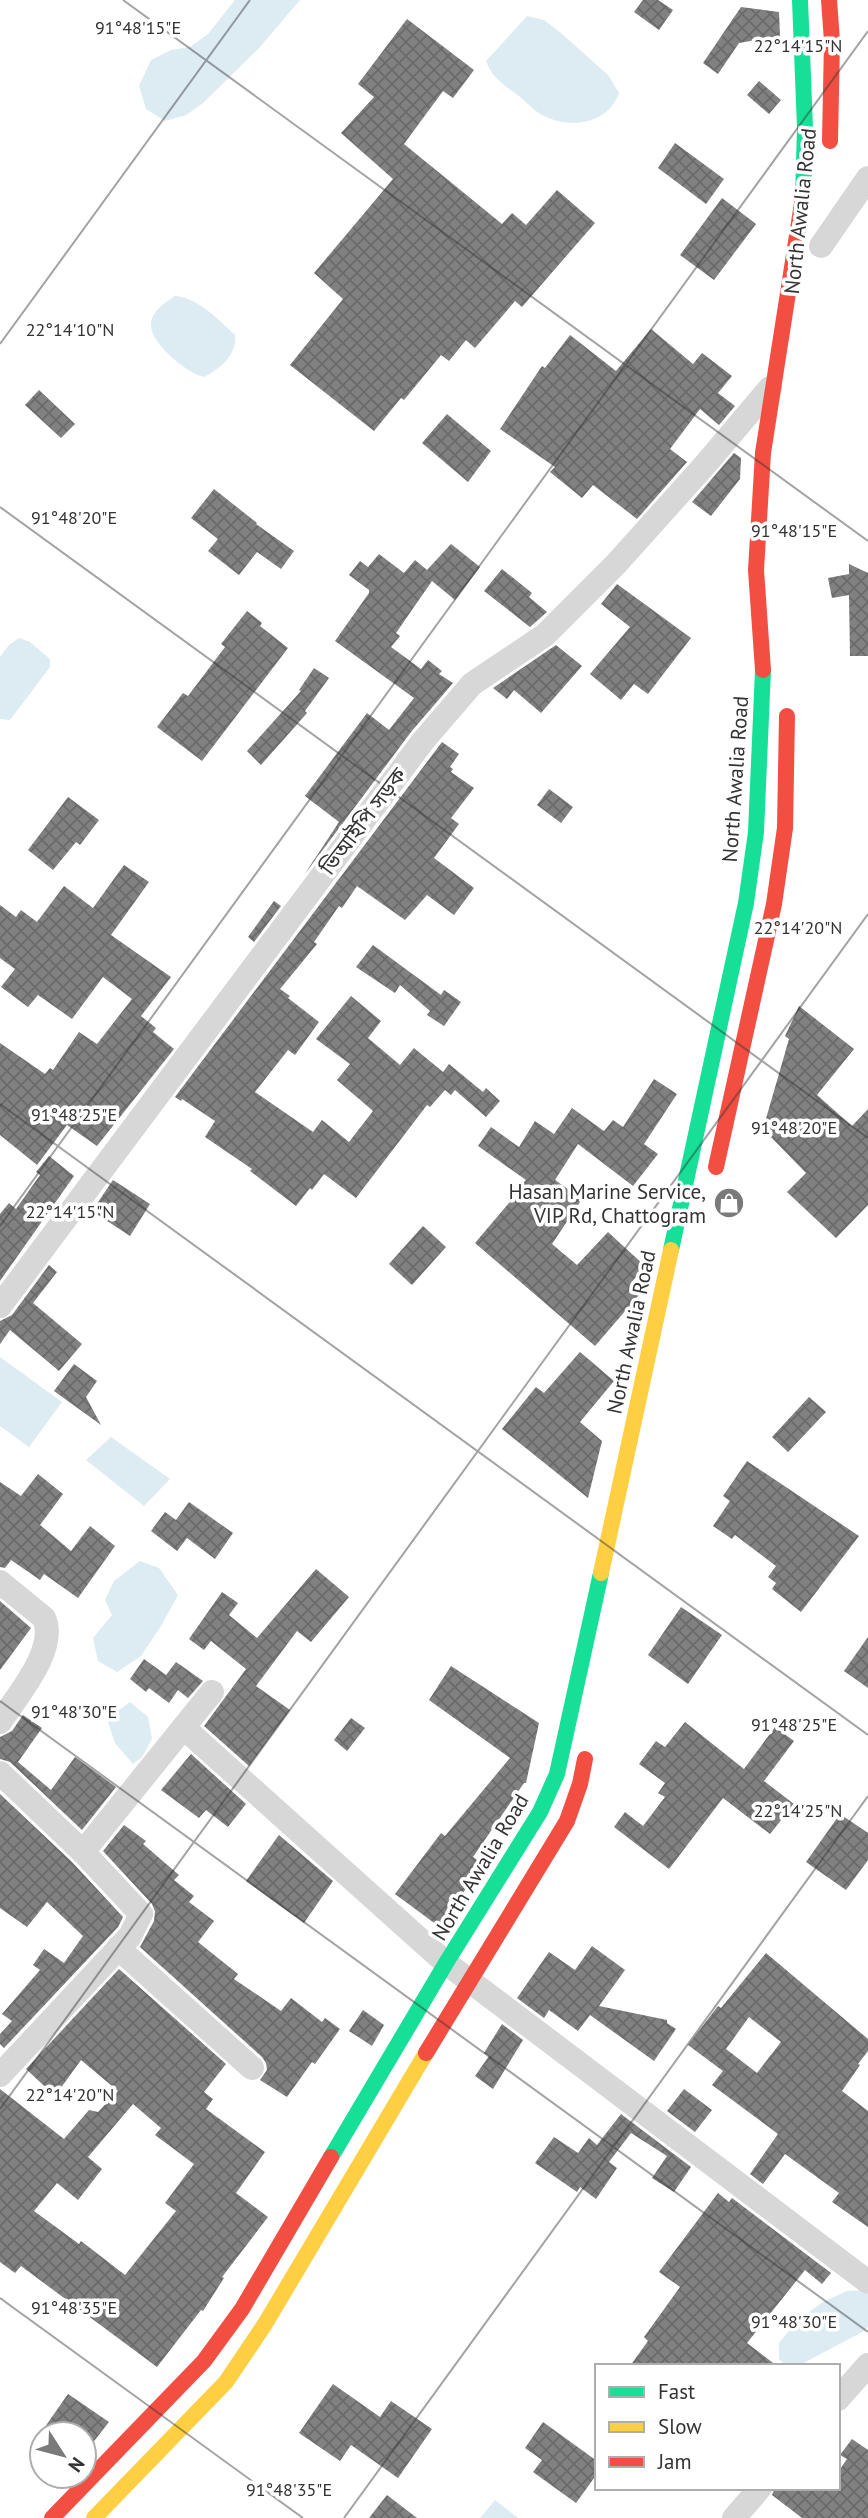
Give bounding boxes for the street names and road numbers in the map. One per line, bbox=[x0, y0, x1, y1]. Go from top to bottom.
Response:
street label: North Awalia Road bbox=[778, 127, 822, 295]
street label: North Awalia Road bbox=[716, 695, 754, 863]
street label: ভিআইপি সড়ক bbox=[313, 761, 413, 881]
street label: North Awalia Road bbox=[600, 1248, 662, 1416]
street label: North Awalia Road bbox=[426, 1789, 534, 1945]

